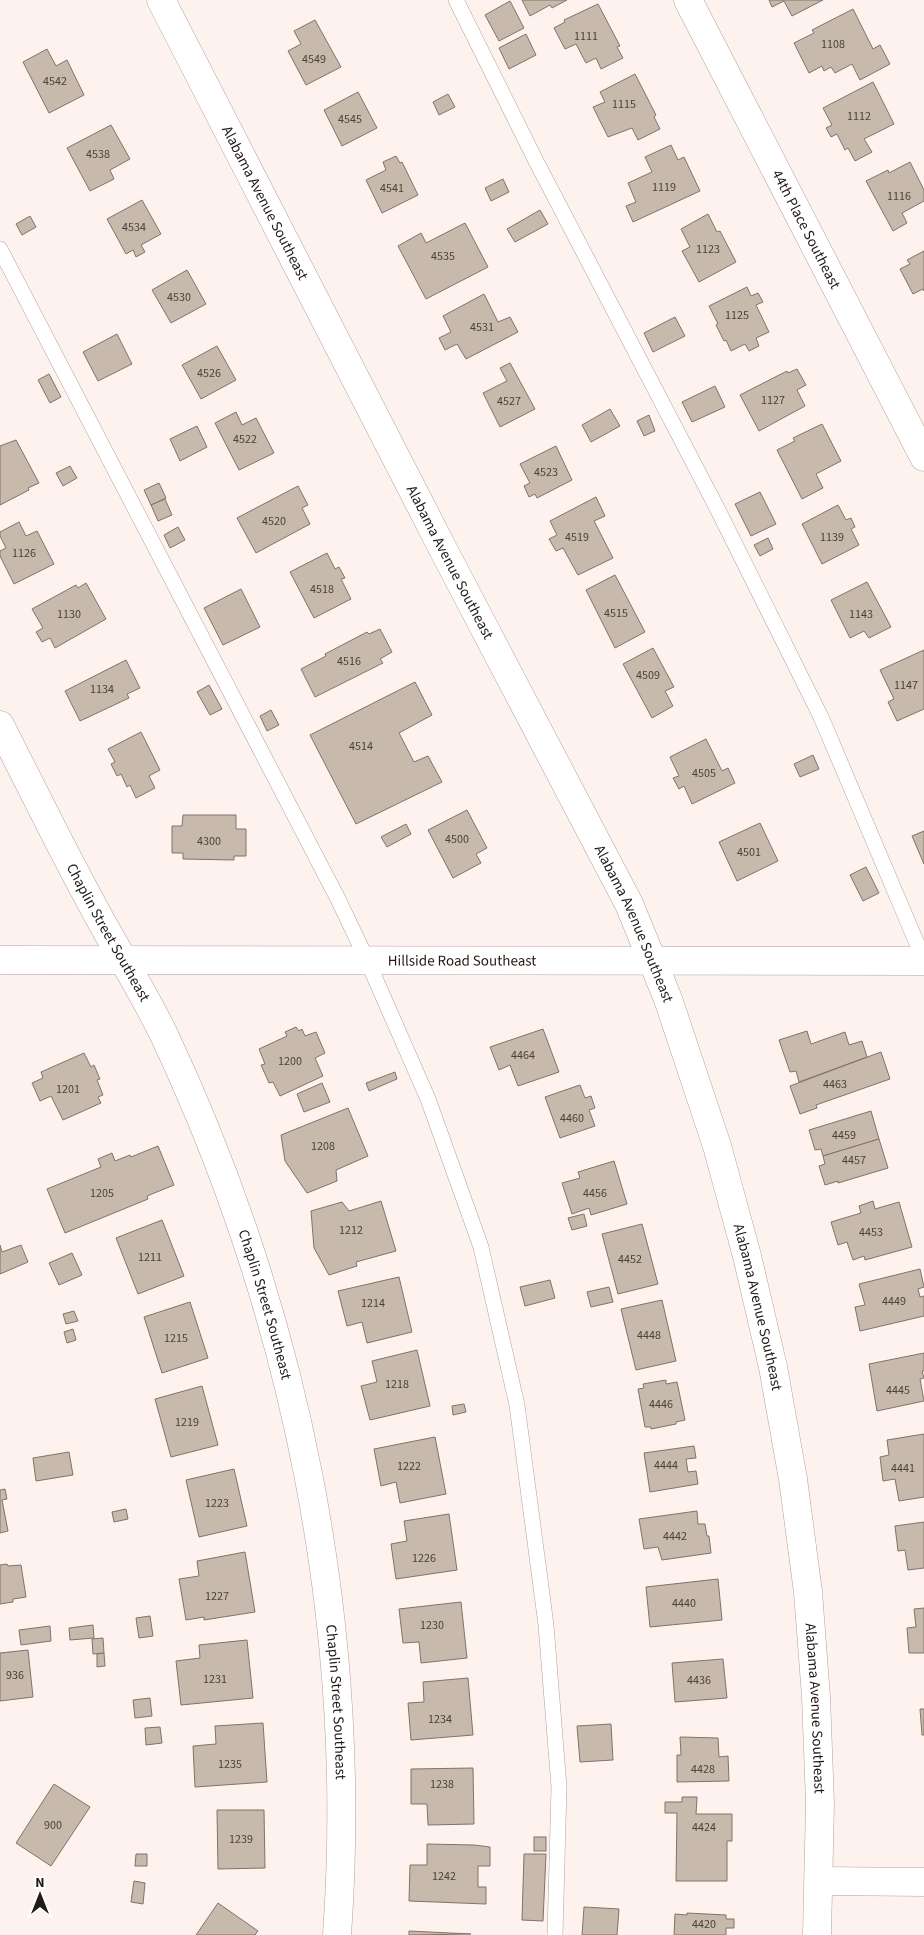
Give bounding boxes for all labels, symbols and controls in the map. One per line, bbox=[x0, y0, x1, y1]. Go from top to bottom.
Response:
house number: 1111 bbox=[574, 28, 598, 45]
house number: 1108 bbox=[821, 36, 845, 53]
house number: 4549 bbox=[302, 51, 326, 68]
house number: 4542 bbox=[43, 73, 67, 90]
house number: 1115 bbox=[612, 96, 636, 113]
house number: 1112 bbox=[847, 108, 871, 125]
house number: 4545 bbox=[338, 111, 362, 128]
street label: Alabama Avenue Southeast bbox=[216, 122, 313, 284]
house number: 4538 bbox=[86, 146, 110, 163]
street label: 44th Place Southeast bbox=[766, 166, 845, 293]
house number: 1119 bbox=[652, 179, 676, 196]
house number: 4541 bbox=[380, 180, 404, 197]
house number: 1116 bbox=[887, 188, 911, 205]
house number: 4534 bbox=[122, 219, 146, 236]
house number: 1123 bbox=[696, 241, 720, 258]
house number: 4535 bbox=[431, 248, 455, 265]
house number: 4530 bbox=[167, 289, 191, 306]
house number: 1125 bbox=[725, 307, 749, 324]
house number: 4531 bbox=[470, 319, 494, 336]
house number: 4526 bbox=[197, 365, 221, 382]
house number: 1127 bbox=[761, 392, 785, 409]
house number: 4527 bbox=[497, 393, 521, 410]
house number: 4522 bbox=[233, 431, 257, 448]
house number: 4523 bbox=[534, 464, 558, 481]
street label: Alabama Avenue Southeast bbox=[401, 482, 498, 643]
house number: 4520 bbox=[262, 513, 286, 530]
house number: 4519 bbox=[565, 529, 589, 546]
house number: 1139 bbox=[820, 529, 844, 546]
house number: 1126 bbox=[12, 545, 36, 562]
house number: 4518 bbox=[310, 581, 334, 598]
house number: 4515 bbox=[604, 605, 628, 622]
house number: 1130 bbox=[57, 606, 81, 623]
house number: 1143 bbox=[849, 606, 873, 623]
house number: 4516 bbox=[337, 653, 361, 670]
house number: 4509 bbox=[636, 667, 660, 684]
house number: 1147 bbox=[894, 677, 918, 694]
house number: 1134 bbox=[90, 681, 114, 698]
house number: 4514 bbox=[349, 738, 373, 755]
house number: 4505 bbox=[692, 765, 716, 782]
house number: 4500 bbox=[445, 831, 469, 848]
house number: 4300 bbox=[197, 833, 221, 850]
street label: Alabama Avenue Southeast bbox=[589, 841, 678, 1005]
house number: 4501 bbox=[737, 844, 761, 861]
street label: Chaplin Street Southeast bbox=[61, 860, 155, 1006]
street label: Hillside Road Southeast bbox=[388, 950, 536, 972]
house number: 4464 bbox=[511, 1047, 535, 1064]
house number: 1200 bbox=[278, 1053, 302, 1070]
house number: 4463 bbox=[823, 1076, 847, 1093]
house number: 1201 bbox=[56, 1081, 80, 1098]
house number: 4460 bbox=[560, 1110, 584, 1127]
house number: 4459 bbox=[832, 1127, 856, 1144]
house number: 1208 bbox=[311, 1138, 335, 1155]
house number: 4457 bbox=[842, 1152, 866, 1169]
house number: 1205 bbox=[90, 1185, 114, 1202]
house number: 4456 bbox=[583, 1185, 607, 1202]
street label: Alabama Avenue Southeast bbox=[728, 1221, 787, 1392]
house number: 1212 bbox=[339, 1222, 363, 1239]
house number: 4453 bbox=[859, 1224, 883, 1241]
street label: Chaplin Street Southeast bbox=[233, 1227, 297, 1382]
house number: 1211 bbox=[138, 1249, 162, 1266]
house number: 4452 bbox=[618, 1251, 642, 1268]
house number: 4449 bbox=[882, 1293, 906, 1310]
house number: 1214 bbox=[361, 1295, 385, 1312]
house number: 4448 bbox=[637, 1327, 661, 1344]
house number: 1215 bbox=[164, 1330, 188, 1347]
house number: 1218 bbox=[385, 1376, 409, 1393]
house number: 4445 bbox=[886, 1382, 910, 1399]
house number: 4446 bbox=[649, 1396, 673, 1413]
house number: 1219 bbox=[175, 1414, 199, 1431]
house number: 4444 bbox=[654, 1457, 678, 1474]
house number: 1222 bbox=[397, 1458, 421, 1475]
house number: 4441 bbox=[891, 1460, 915, 1477]
house number: 1223 bbox=[205, 1495, 229, 1512]
house number: 4442 bbox=[663, 1528, 687, 1545]
house number: 1226 bbox=[412, 1550, 436, 1567]
house number: 1227 bbox=[205, 1588, 229, 1605]
house number: 4440 bbox=[672, 1595, 696, 1612]
house number: 1230 bbox=[420, 1617, 444, 1634]
street label: Alabama Avenue Southeast bbox=[799, 1622, 830, 1794]
street label: Chaplin Street Southeast bbox=[320, 1623, 351, 1780]
house number: 936 bbox=[6, 1667, 24, 1684]
house number: 1231 bbox=[203, 1671, 227, 1688]
house number: 4436 bbox=[687, 1672, 711, 1689]
house number: 1234 bbox=[428, 1711, 452, 1728]
house number: 1235 bbox=[218, 1756, 242, 1773]
house number: 4428 bbox=[691, 1761, 715, 1778]
house number: 1238 bbox=[430, 1776, 454, 1793]
house number: 900 bbox=[44, 1817, 62, 1834]
house number: 4424 bbox=[692, 1819, 716, 1836]
house number: 1239 bbox=[229, 1831, 253, 1848]
house number: 1242 bbox=[432, 1868, 456, 1885]
north arrow bbox=[15, 1870, 65, 1920]
text: N bbox=[35, 1873, 45, 1893]
house number: 4420 bbox=[692, 1916, 716, 1933]

